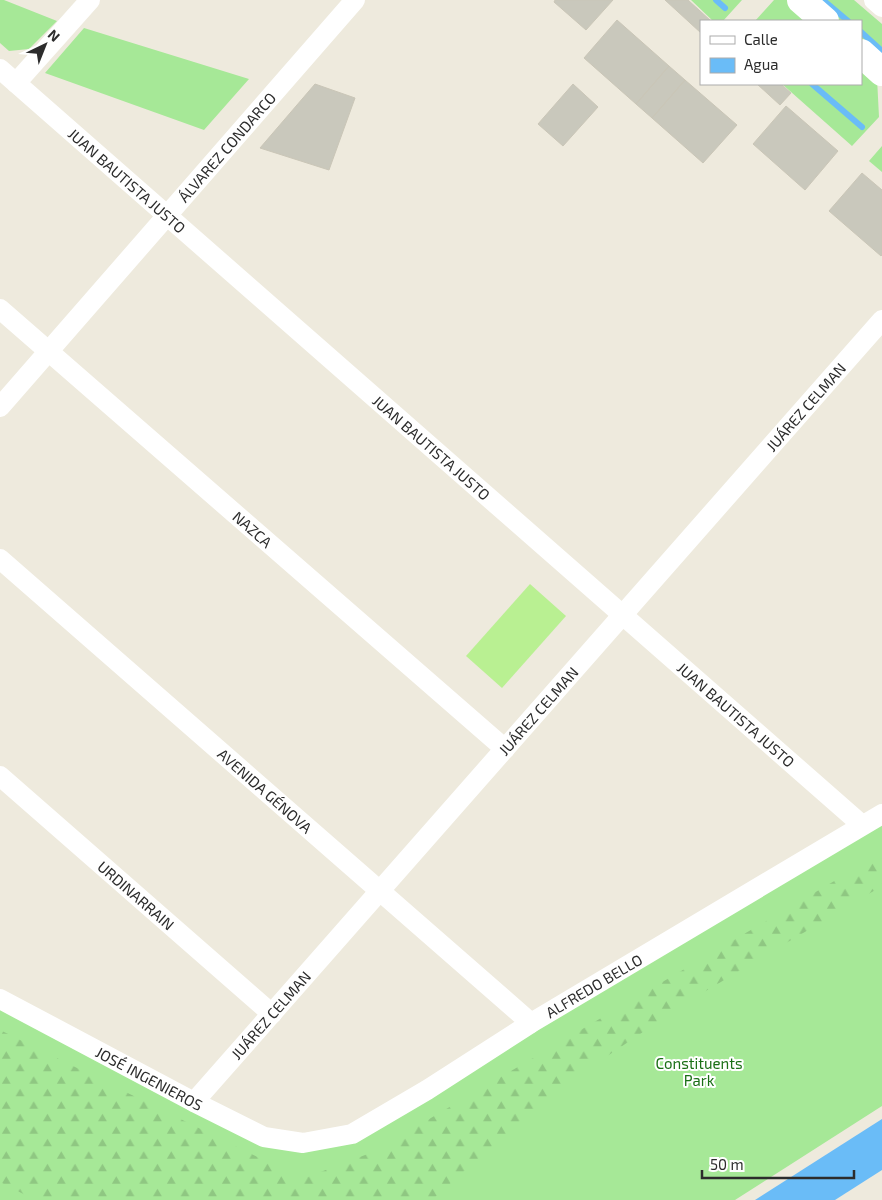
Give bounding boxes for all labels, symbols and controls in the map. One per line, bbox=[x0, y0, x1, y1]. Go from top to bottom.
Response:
north arrow bbox=[20, 20, 70, 70]
legend bbox=[700, 20, 862, 85]
text: N bbox=[45, 25, 64, 45]
text: Calle bbox=[744, 30, 778, 48]
text: Agua bbox=[744, 55, 779, 73]
street label: ÁLVAREZ CONDARCO bbox=[174, 89, 279, 205]
street label: JUAN BAUTISTA JUSTO bbox=[65, 124, 189, 237]
street label: JUÁREZ CELMAN bbox=[762, 359, 849, 455]
street label: JUAN BAUTISTA JUSTO bbox=[369, 391, 494, 504]
street label: NAZCA bbox=[229, 507, 276, 551]
street label: JUAN BAUTISTA JUSTO bbox=[674, 658, 798, 771]
street label: JUÁREZ CELMAN bbox=[494, 663, 582, 759]
street label: AVENIDA GÉNOVA bbox=[214, 745, 316, 837]
street label: URDINARRAIN bbox=[94, 857, 178, 933]
street label: ALFREDO BELLO bbox=[542, 950, 645, 1021]
street label: JUÁREZ CELMAN bbox=[227, 967, 314, 1063]
street label: JOSÉ INGENIEROS bbox=[93, 1043, 206, 1114]
park label: Constituents Park bbox=[655, 1054, 743, 1089]
scale bar bbox=[702, 1148, 854, 1180]
text: 50 m bbox=[710, 1155, 744, 1173]

